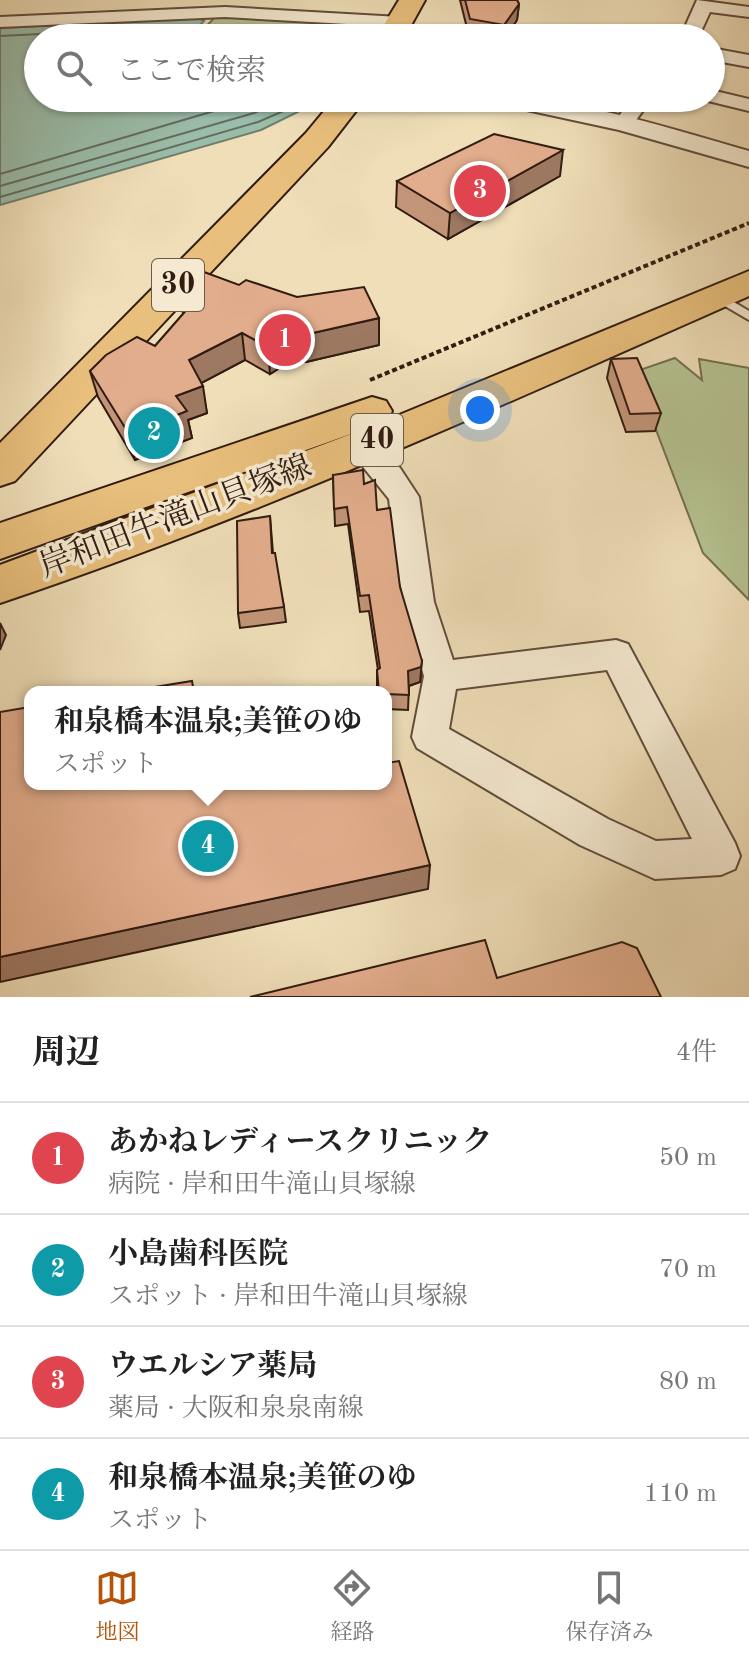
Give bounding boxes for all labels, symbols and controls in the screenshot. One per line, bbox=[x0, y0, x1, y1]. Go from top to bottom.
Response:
search box bbox=[24, 24, 725, 112]
icon: search bbox=[52, 46, 96, 90]
text: ここで検索 bbox=[116, 57, 266, 87]
pin: 3 bbox=[454, 161, 506, 221]
road number: 30 bbox=[152, 259, 204, 311]
pin: 1 bbox=[259, 310, 311, 370]
your location bbox=[460, 390, 500, 430]
pin: 2 bbox=[128, 403, 180, 463]
road number: 40 bbox=[351, 414, 403, 466]
street label: 岸和田牛滝山貝塚線 bbox=[35, 449, 316, 585]
popup bbox=[24, 686, 392, 790]
text: 和泉橋本温泉;美笹のゆ bbox=[54, 708, 362, 738]
text: スポット bbox=[54, 752, 158, 778]
pin: 4 bbox=[182, 816, 234, 876]
text: 周辺 bbox=[32, 1037, 100, 1071]
text: 4件 bbox=[676, 1040, 717, 1066]
text: あかねレディースクリニック bbox=[108, 1128, 492, 1158]
text: 1 bbox=[50, 1145, 66, 1171]
text: 50 m bbox=[659, 1145, 717, 1171]
text: 病院 · 岸和田牛滝山貝塚線 bbox=[108, 1172, 416, 1198]
text: 小島歯科医院 bbox=[108, 1240, 288, 1270]
text: 2 bbox=[50, 1257, 66, 1283]
text: 70 m bbox=[659, 1257, 717, 1283]
text: スポット · 岸和田牛滝山貝塚線 bbox=[108, 1284, 468, 1310]
text: ウエルシア薬局 bbox=[108, 1352, 317, 1382]
text: 3 bbox=[50, 1369, 66, 1395]
text: 80 m bbox=[659, 1369, 717, 1395]
text: 薬局 · 大阪和泉泉南線 bbox=[108, 1396, 364, 1422]
text: 和泉橋本温泉;美笹のゆ bbox=[108, 1464, 416, 1494]
text: 4 bbox=[50, 1481, 66, 1507]
text: 110 m bbox=[644, 1481, 717, 1507]
text: スポット bbox=[108, 1508, 212, 1534]
tab: 地図 bbox=[95, 1566, 140, 1647]
tab: 経路 bbox=[330, 1566, 375, 1647]
tab: 保存済み bbox=[565, 1566, 654, 1647]

